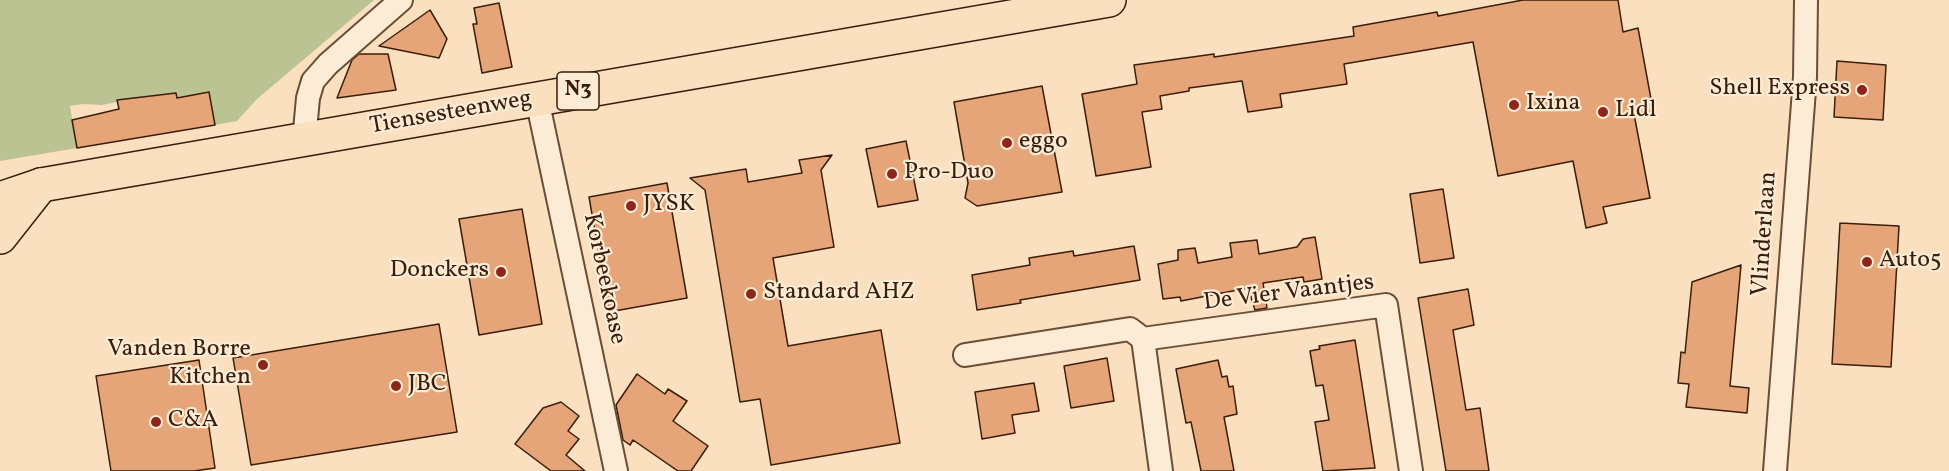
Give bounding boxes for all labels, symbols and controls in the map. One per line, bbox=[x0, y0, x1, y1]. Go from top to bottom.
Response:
road number: N3 bbox=[557, 72, 599, 110]
place label: Shell Express bbox=[1709, 76, 1850, 104]
marker: Shell Express bbox=[1855, 83, 1869, 97]
street label: Tiensesteenweg bbox=[368, 86, 534, 142]
place label: Ixina bbox=[1526, 91, 1581, 119]
marker: Ixina bbox=[1507, 98, 1521, 112]
place label: Lidl bbox=[1615, 98, 1656, 126]
marker: Lidl bbox=[1596, 105, 1610, 119]
place label: eggo bbox=[1019, 129, 1068, 157]
marker: eggo bbox=[1000, 136, 1014, 150]
place label: Pro-Duo bbox=[904, 160, 994, 188]
marker: Pro-Duo bbox=[885, 167, 899, 181]
street label: Vlinderlaan bbox=[1747, 170, 1785, 298]
place label: JYSK bbox=[643, 192, 695, 220]
marker: JYSK bbox=[624, 199, 638, 213]
street label: Korbeekoase bbox=[575, 211, 631, 347]
place label: Auto5 bbox=[1879, 248, 1941, 276]
marker: Auto5 bbox=[1860, 255, 1874, 269]
place label: Donckers bbox=[390, 258, 489, 286]
marker: Donckers bbox=[494, 265, 508, 279]
street label: De Vier Vaantjes bbox=[1202, 269, 1376, 319]
place label: Standard AHZ bbox=[763, 280, 915, 308]
marker: Standard AHZ bbox=[744, 287, 758, 301]
place label: Vanden Borre Kitchen bbox=[107, 337, 251, 393]
marker: Vanden Borre Kitchen bbox=[256, 358, 270, 372]
place label: JBC bbox=[408, 372, 447, 400]
marker: JBC bbox=[389, 379, 403, 393]
place label: C&A bbox=[168, 408, 218, 436]
marker: C&A bbox=[149, 415, 163, 429]

